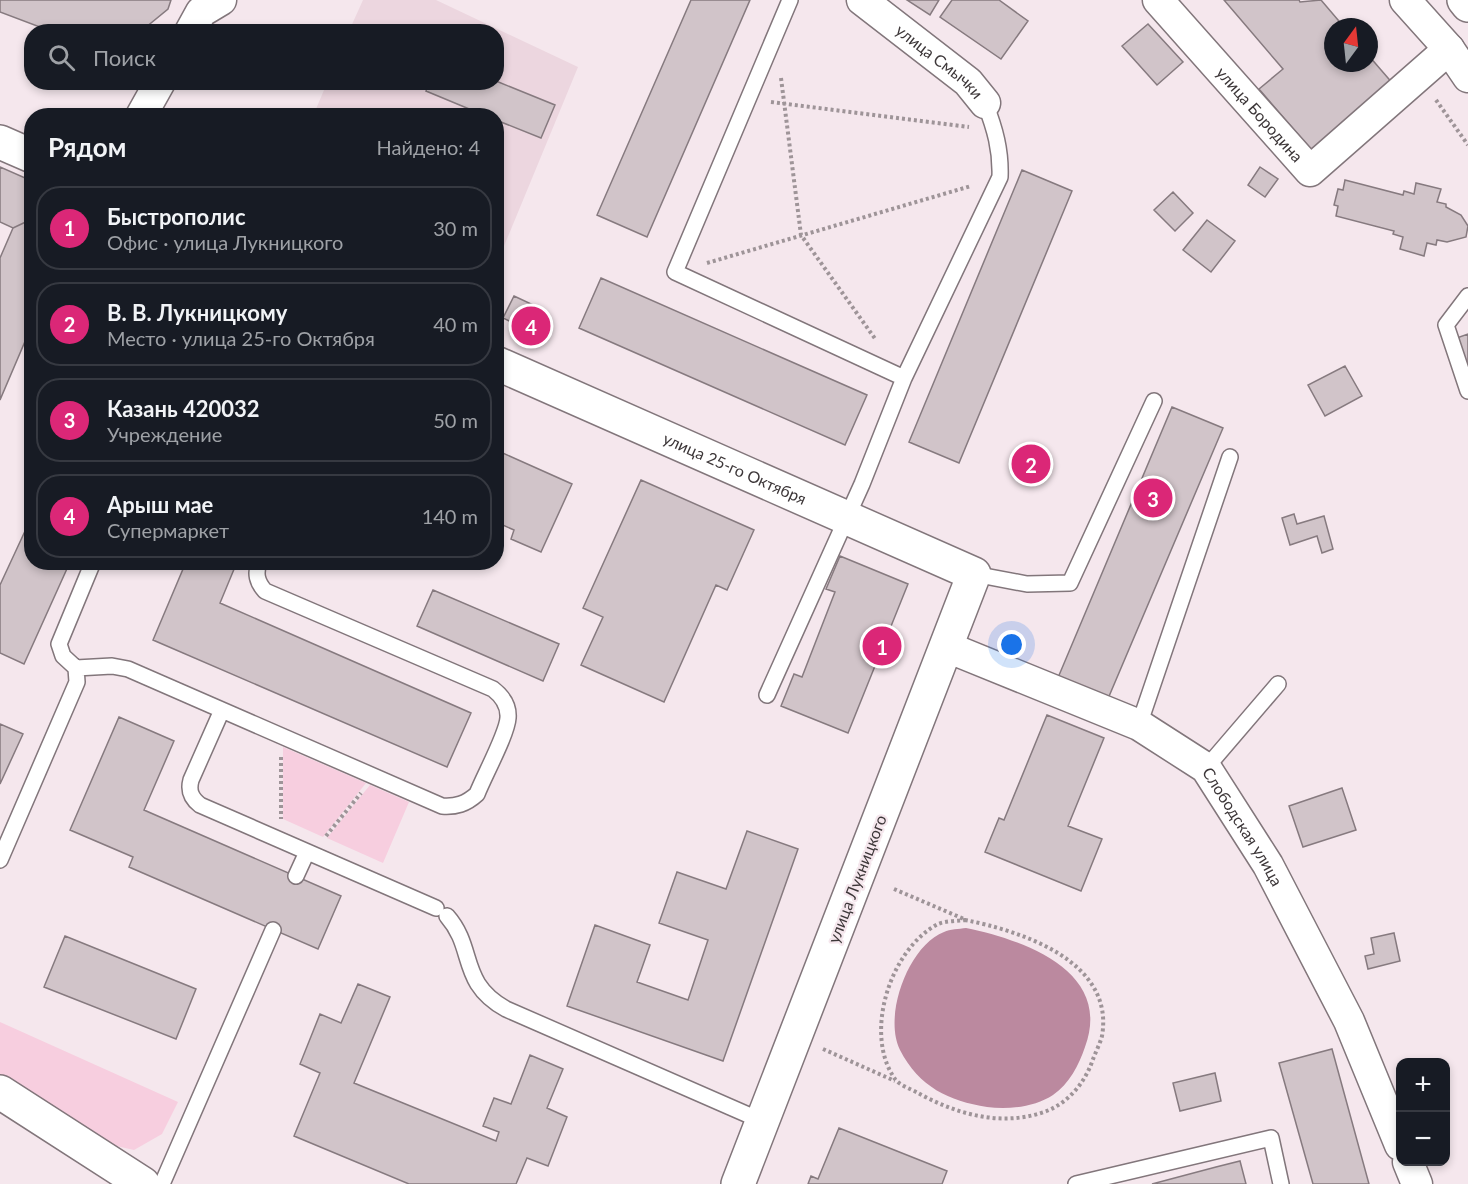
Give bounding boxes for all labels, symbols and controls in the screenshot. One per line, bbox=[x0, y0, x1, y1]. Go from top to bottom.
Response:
north arrow bbox=[1324, 18, 1378, 72]
street label: улица Смычки bbox=[892, 20, 987, 102]
search box bbox=[24, 24, 504, 90]
icon: search bbox=[45, 41, 78, 74]
text: Поиск bbox=[93, 44, 156, 71]
street label: улица Бородина bbox=[1213, 63, 1307, 165]
text: Рядом bbox=[48, 131, 126, 163]
text: Найдено: 4 bbox=[377, 135, 480, 159]
text: Быстрополис bbox=[107, 203, 246, 230]
text: 1 bbox=[64, 216, 75, 240]
text: 30 m bbox=[433, 216, 478, 240]
text: Офис · улица Лукницкого bbox=[107, 230, 343, 254]
text: В. В. Лукницкому bbox=[107, 299, 287, 326]
pin: 4 bbox=[512, 304, 550, 348]
text: 2 bbox=[64, 312, 75, 336]
text: 40 m bbox=[433, 312, 478, 336]
text: Место · улица 25-го Октября bbox=[107, 326, 375, 350]
text: Казань 420032 bbox=[107, 395, 260, 422]
text: 3 bbox=[64, 408, 75, 432]
text: 50 m bbox=[433, 408, 478, 432]
text: Учреждение bbox=[107, 422, 222, 446]
street label: улица 25-го Октября bbox=[660, 428, 809, 508]
pin: 2 bbox=[1012, 442, 1050, 486]
pin: 3 bbox=[1134, 476, 1172, 520]
text: Арыш мае bbox=[107, 491, 213, 518]
text: 4 bbox=[64, 504, 75, 528]
text: 140 m bbox=[422, 504, 478, 528]
text: Супермаркет bbox=[107, 518, 229, 542]
pin: 1 bbox=[862, 624, 902, 668]
your location bbox=[997, 630, 1026, 659]
street label: Слободская улица bbox=[1199, 763, 1287, 889]
street label: улица Лукницкого bbox=[823, 812, 890, 946]
map controls bbox=[1396, 1058, 1450, 1166]
button: + bbox=[1396, 1058, 1450, 1112]
button: − bbox=[1396, 1112, 1450, 1166]

